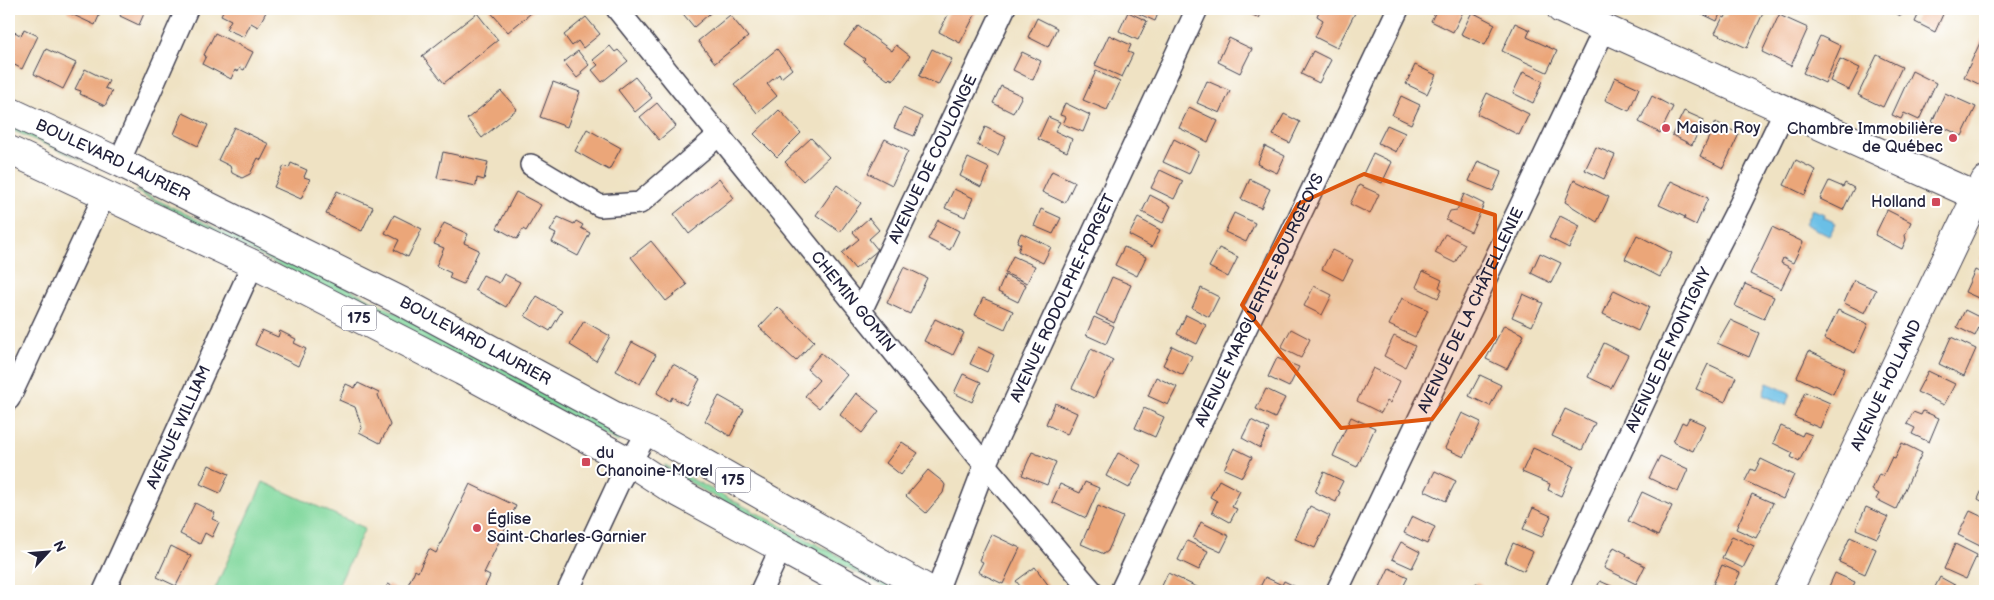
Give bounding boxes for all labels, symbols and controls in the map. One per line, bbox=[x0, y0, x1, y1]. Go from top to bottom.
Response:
street label: AVENUE DE COULONGE bbox=[885, 72, 981, 247]
street label: BOULEVARD LAURIER bbox=[33, 115, 193, 205]
place label: Maison Roy bbox=[1676, 119, 1761, 138]
place label: Chambre Immobilière de Québec bbox=[1787, 120, 1943, 157]
marker: Maison Roy bbox=[1660, 122, 1672, 134]
marker: Chambre Immobilière de Québec bbox=[1947, 132, 1959, 144]
street label: AVENUE MARGUERITE-BOURGEOYS bbox=[1191, 170, 1328, 430]
street label: AVENUE RODOLPHE-FORGET bbox=[1006, 190, 1119, 405]
place label: Holland bbox=[1871, 193, 1926, 212]
marker: Holland bbox=[1930, 196, 1942, 208]
street label: AVENUE DE LA CHÂTELLENIE bbox=[1414, 205, 1528, 416]
street label: CHEMIN GOMIN bbox=[807, 247, 899, 356]
street label: AVENUE DE MONTIGNY bbox=[1622, 264, 1716, 436]
street label: BOULEVARD LAURIER bbox=[396, 293, 554, 389]
road number: 175 bbox=[342, 306, 376, 330]
street label: AVENUE HOLLAND bbox=[1847, 316, 1926, 454]
street label: AVENUE WILLIAM bbox=[142, 363, 215, 492]
place label: du Chanoine-Morel bbox=[596, 444, 713, 481]
marker: du Chanoine-Morel bbox=[580, 456, 592, 468]
road number: 175 bbox=[716, 468, 750, 492]
place label: Église Saint-Charles-Garnier bbox=[487, 508, 646, 547]
marker: Église Saint-Charles-Garnier bbox=[471, 522, 483, 534]
north arrow bbox=[22, 528, 72, 578]
text: N bbox=[49, 538, 69, 555]

